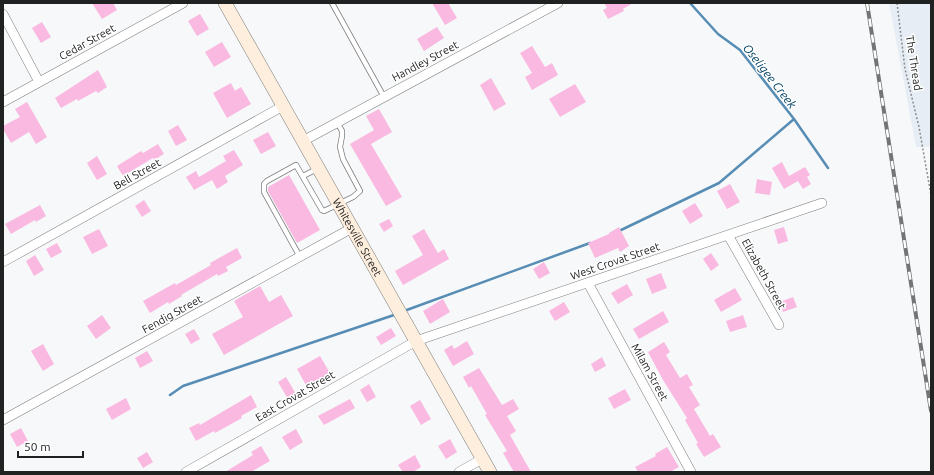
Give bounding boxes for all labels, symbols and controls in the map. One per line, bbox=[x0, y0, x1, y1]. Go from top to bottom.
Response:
street label: Cedar Street bbox=[57, 21, 118, 62]
street label: The Thread bbox=[904, 35, 924, 91]
street label: Handley Street bbox=[390, 38, 461, 84]
water label: Oseligee Creek bbox=[741, 41, 800, 112]
street label: Bell Street bbox=[111, 156, 163, 192]
street label: Whitesville Street bbox=[331, 196, 384, 279]
street label: Elizabeth Street bbox=[740, 237, 789, 312]
street label: West Crovat Street bbox=[569, 240, 662, 282]
street label: Fendig Street bbox=[140, 292, 205, 335]
street label: Milam Street bbox=[629, 341, 671, 403]
street label: East Crovat Street bbox=[253, 368, 337, 424]
scale bar bbox=[18, 433, 83, 459]
text: 50 m bbox=[24, 440, 51, 453]

